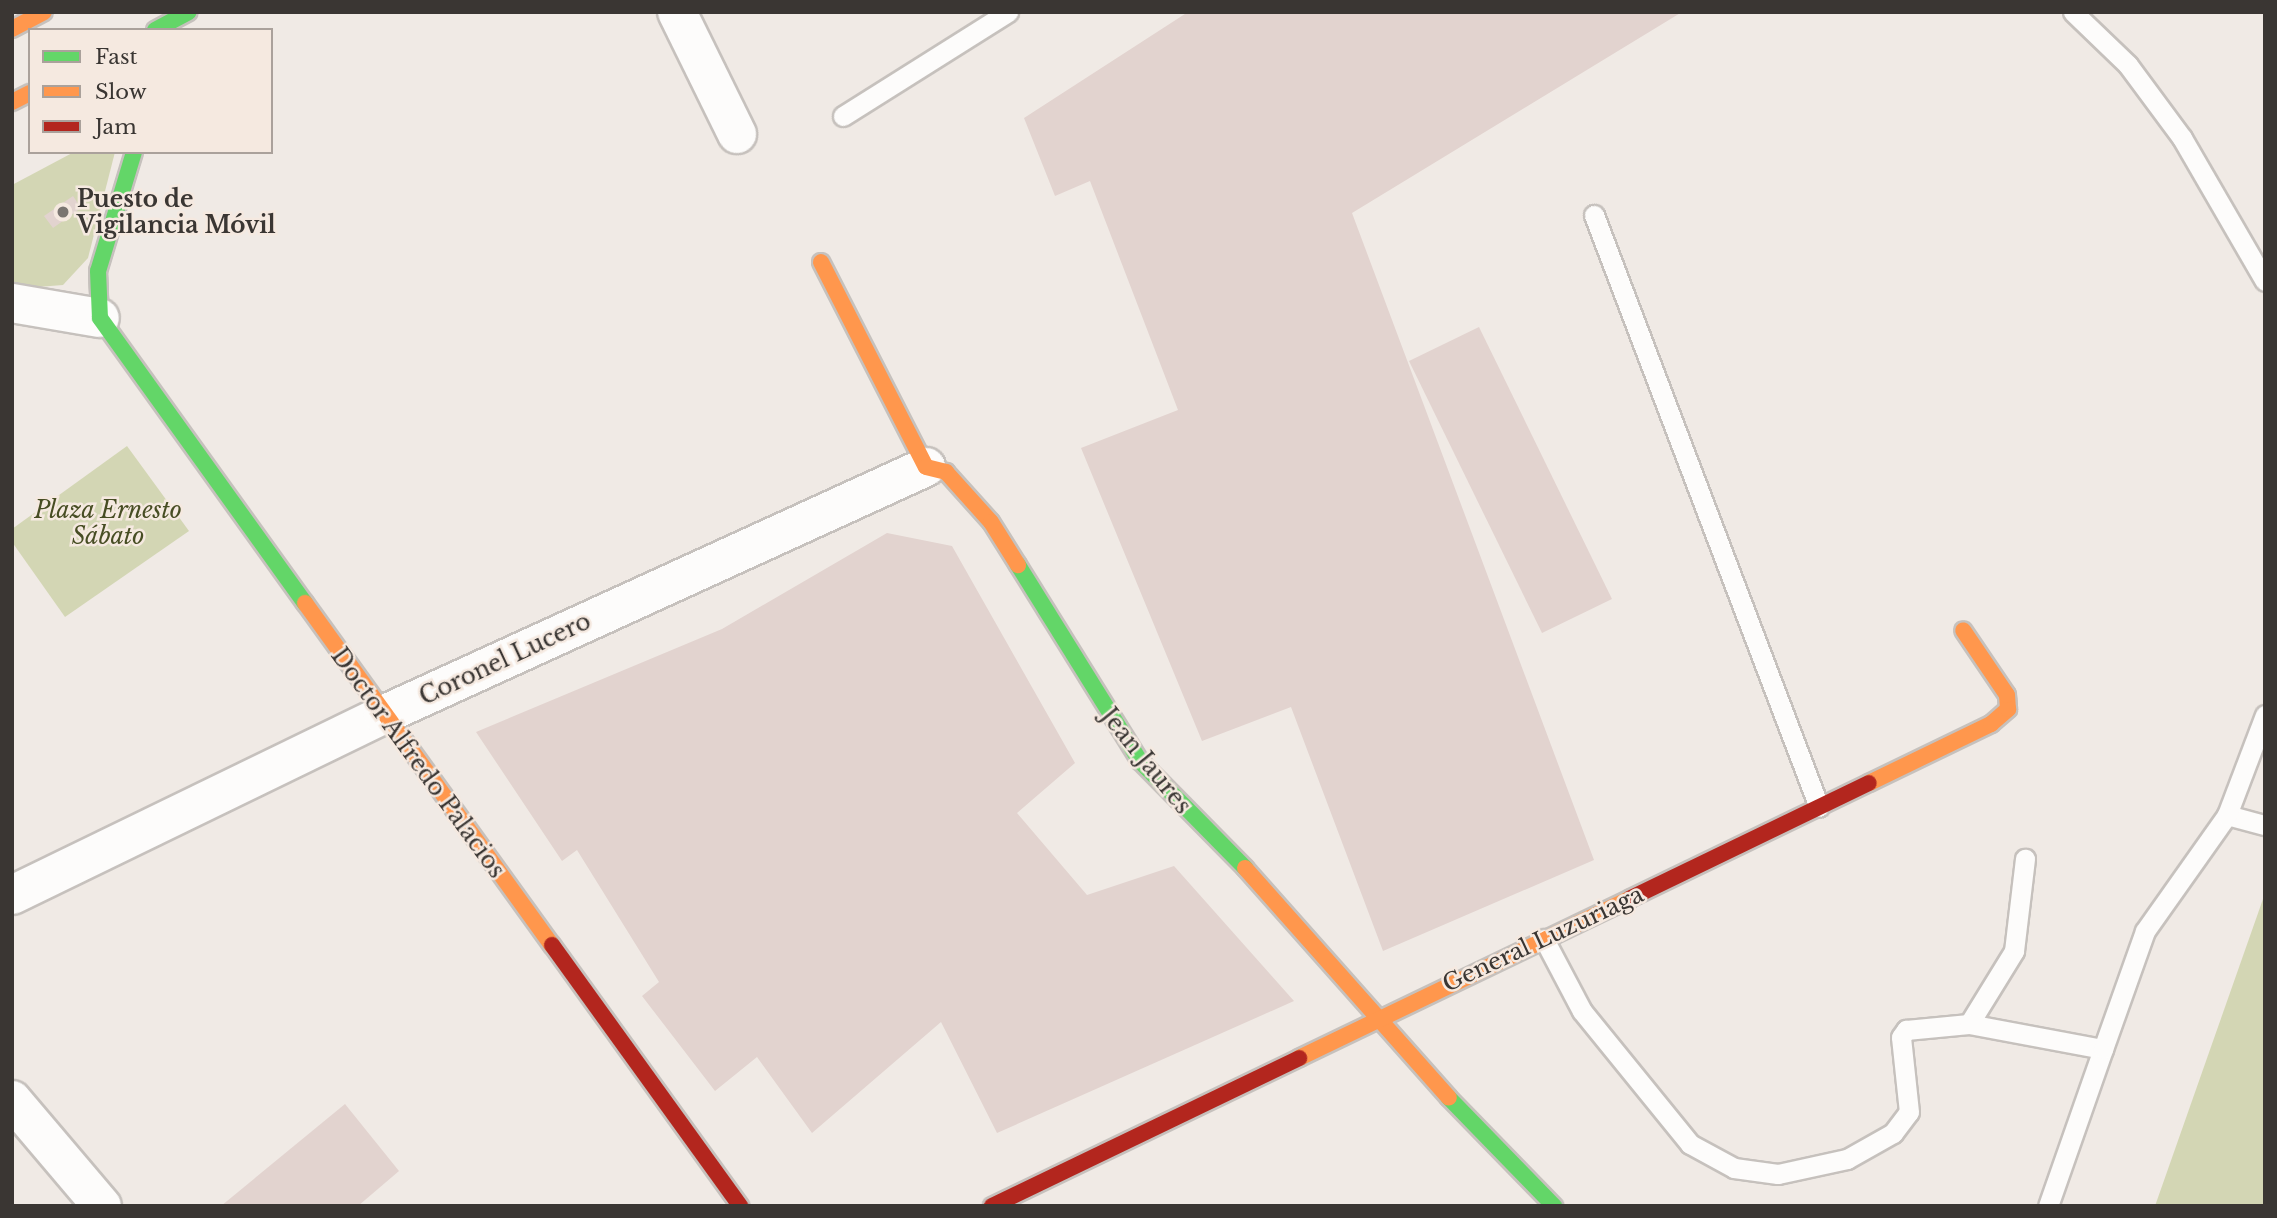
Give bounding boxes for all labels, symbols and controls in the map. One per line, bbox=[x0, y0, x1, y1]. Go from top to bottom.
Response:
legend bbox=[28, 28, 273, 154]
text: Fast bbox=[95, 44, 137, 70]
text: Slow bbox=[95, 79, 147, 105]
text: Jam bbox=[95, 114, 137, 140]
place label: Puesto de Vigilancia Móvil bbox=[77, 185, 276, 239]
marker: Puesto de Vigilancia Móvil bbox=[55, 204, 71, 220]
park label: Plaza Ernesto Sábato bbox=[34, 496, 182, 550]
street label: Coronel Lucero bbox=[415, 607, 595, 711]
street label: Doctor Alfredo Palacios bbox=[325, 642, 511, 884]
street label: Jean Jaures bbox=[1095, 703, 1197, 819]
street label: General Luzuriaga bbox=[1438, 880, 1648, 998]

